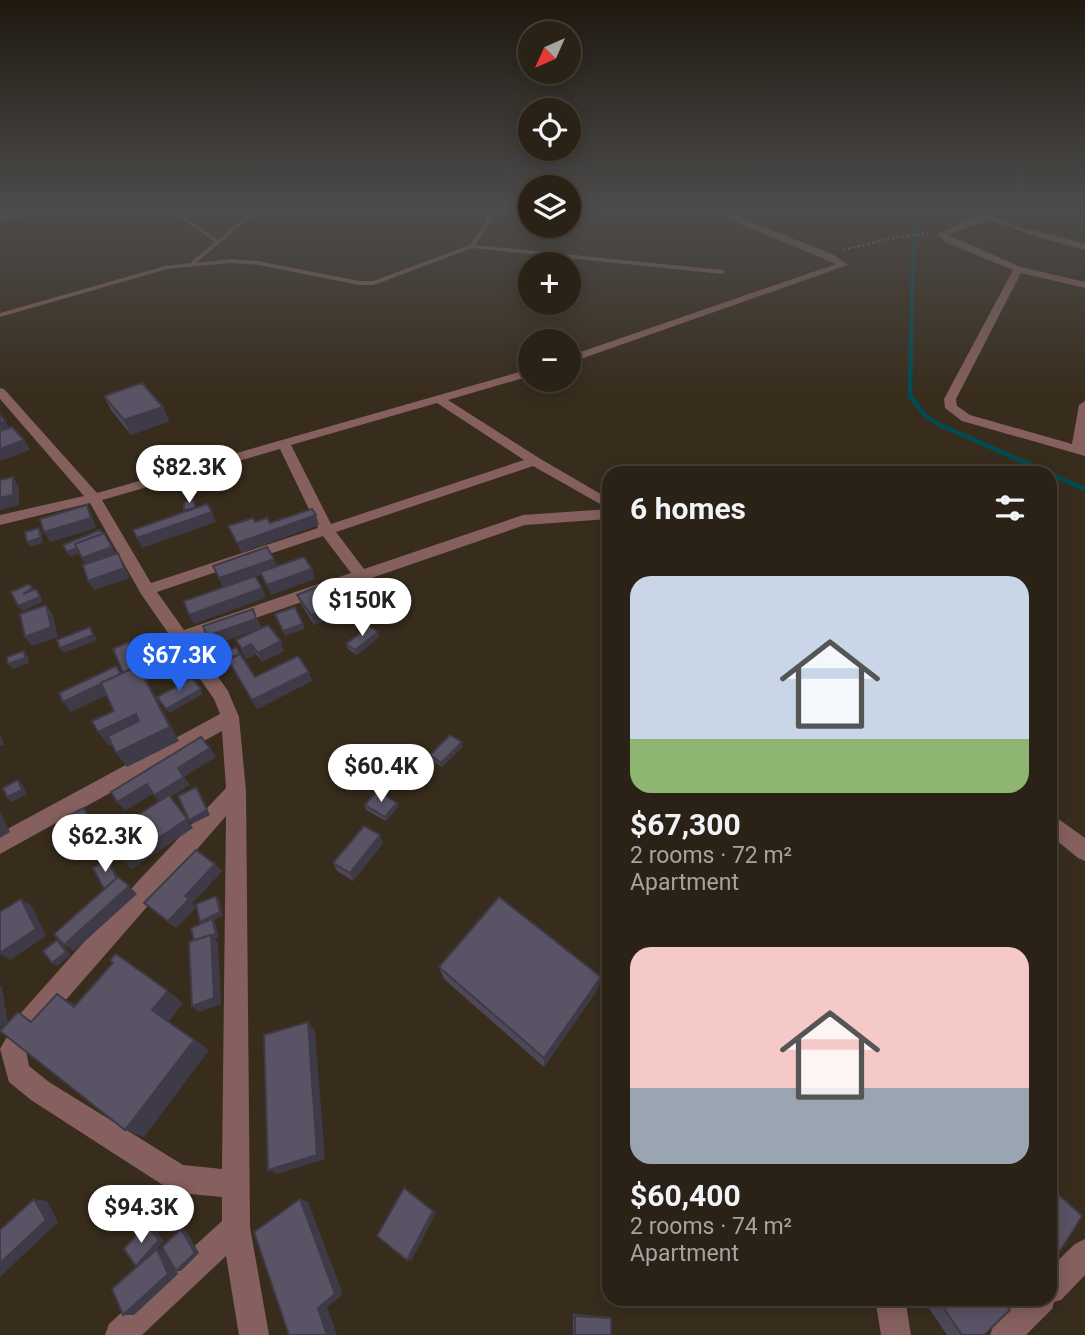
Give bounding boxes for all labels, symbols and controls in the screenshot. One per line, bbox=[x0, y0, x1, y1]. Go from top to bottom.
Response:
north arrow bbox=[518, 21, 581, 84]
map controls bbox=[518, 21, 581, 392]
button: locate bbox=[518, 98, 581, 161]
button: layers bbox=[518, 175, 581, 238]
button: + bbox=[518, 252, 581, 315]
button: − bbox=[518, 329, 581, 392]
pin: $82.3K bbox=[132, 446, 246, 505]
text: $82.3K bbox=[152, 454, 226, 481]
icon: filters bbox=[991, 489, 1029, 527]
text: 6 homes bbox=[630, 491, 746, 526]
pin: $150K bbox=[313, 578, 411, 638]
text: $150K bbox=[328, 587, 396, 614]
icon: home bbox=[767, 621, 893, 747]
pin: $67.3K bbox=[122, 634, 236, 693]
text: $67.3K bbox=[142, 642, 216, 669]
pin: $60.4K bbox=[324, 744, 438, 804]
text: $60.4K bbox=[344, 753, 418, 780]
text: $67,300 bbox=[630, 807, 741, 842]
pin: $62.3K bbox=[48, 814, 162, 874]
text: $62.3K bbox=[68, 823, 142, 850]
text: 2 rooms · 72 m² bbox=[630, 842, 792, 869]
text: Apartment bbox=[630, 869, 739, 896]
icon: home bbox=[767, 992, 893, 1118]
text: $60,400 bbox=[630, 1178, 741, 1213]
pin: $94.3K bbox=[84, 1186, 198, 1245]
text: $94.3K bbox=[104, 1194, 178, 1221]
text: 2 rooms · 74 m² bbox=[630, 1213, 792, 1240]
text: Apartment bbox=[630, 1240, 739, 1267]

